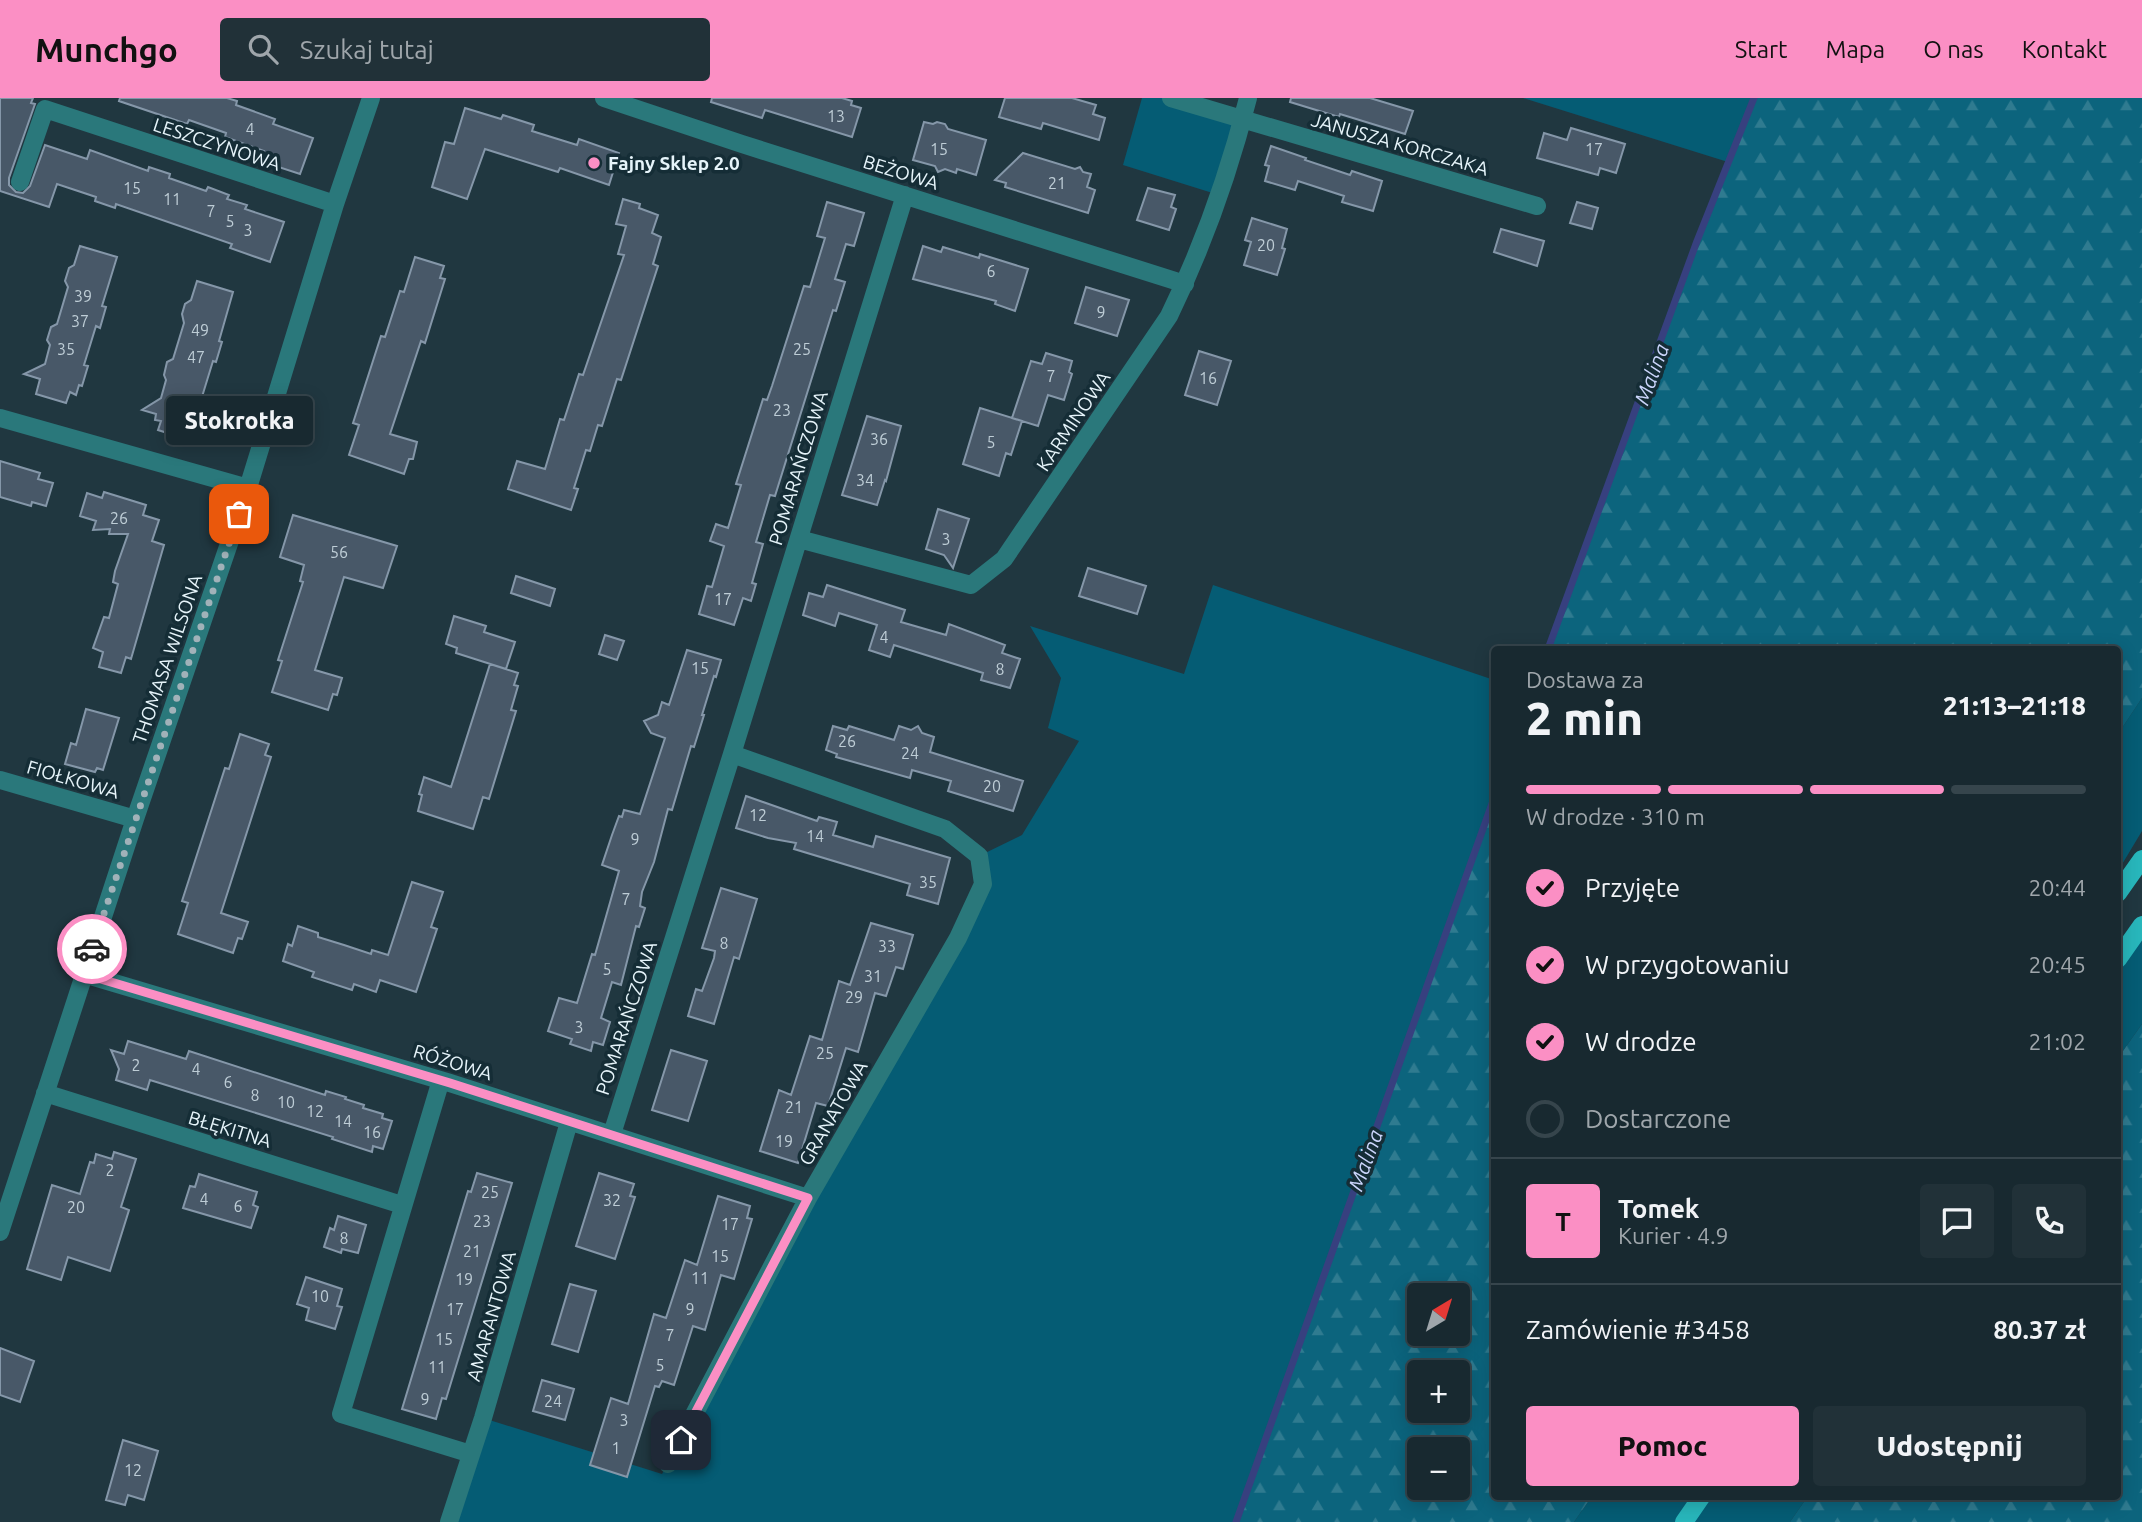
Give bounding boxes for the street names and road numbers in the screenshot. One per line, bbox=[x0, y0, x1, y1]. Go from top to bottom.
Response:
street label: JANUSZA KORCZAKA bbox=[1309, 108, 1492, 180]
street label: LESZCZYNOWA bbox=[151, 113, 284, 175]
street label: BEŻOWA bbox=[861, 150, 942, 194]
street label: KARMINOWA bbox=[1032, 366, 1115, 475]
street label: POMARAŃCZOWA bbox=[764, 388, 832, 548]
street label: THOMASA WILSONA bbox=[128, 571, 206, 746]
street label: FIOŁKOWA bbox=[24, 755, 122, 803]
street label: POMARAŃCZOWA bbox=[591, 938, 661, 1097]
street label: RÓŻOWA bbox=[411, 1040, 496, 1085]
street label: GRANATOWA bbox=[794, 1056, 872, 1169]
street label: BŁĘKITNA bbox=[186, 1106, 275, 1152]
street label: AMARANTOWA bbox=[462, 1248, 520, 1384]

